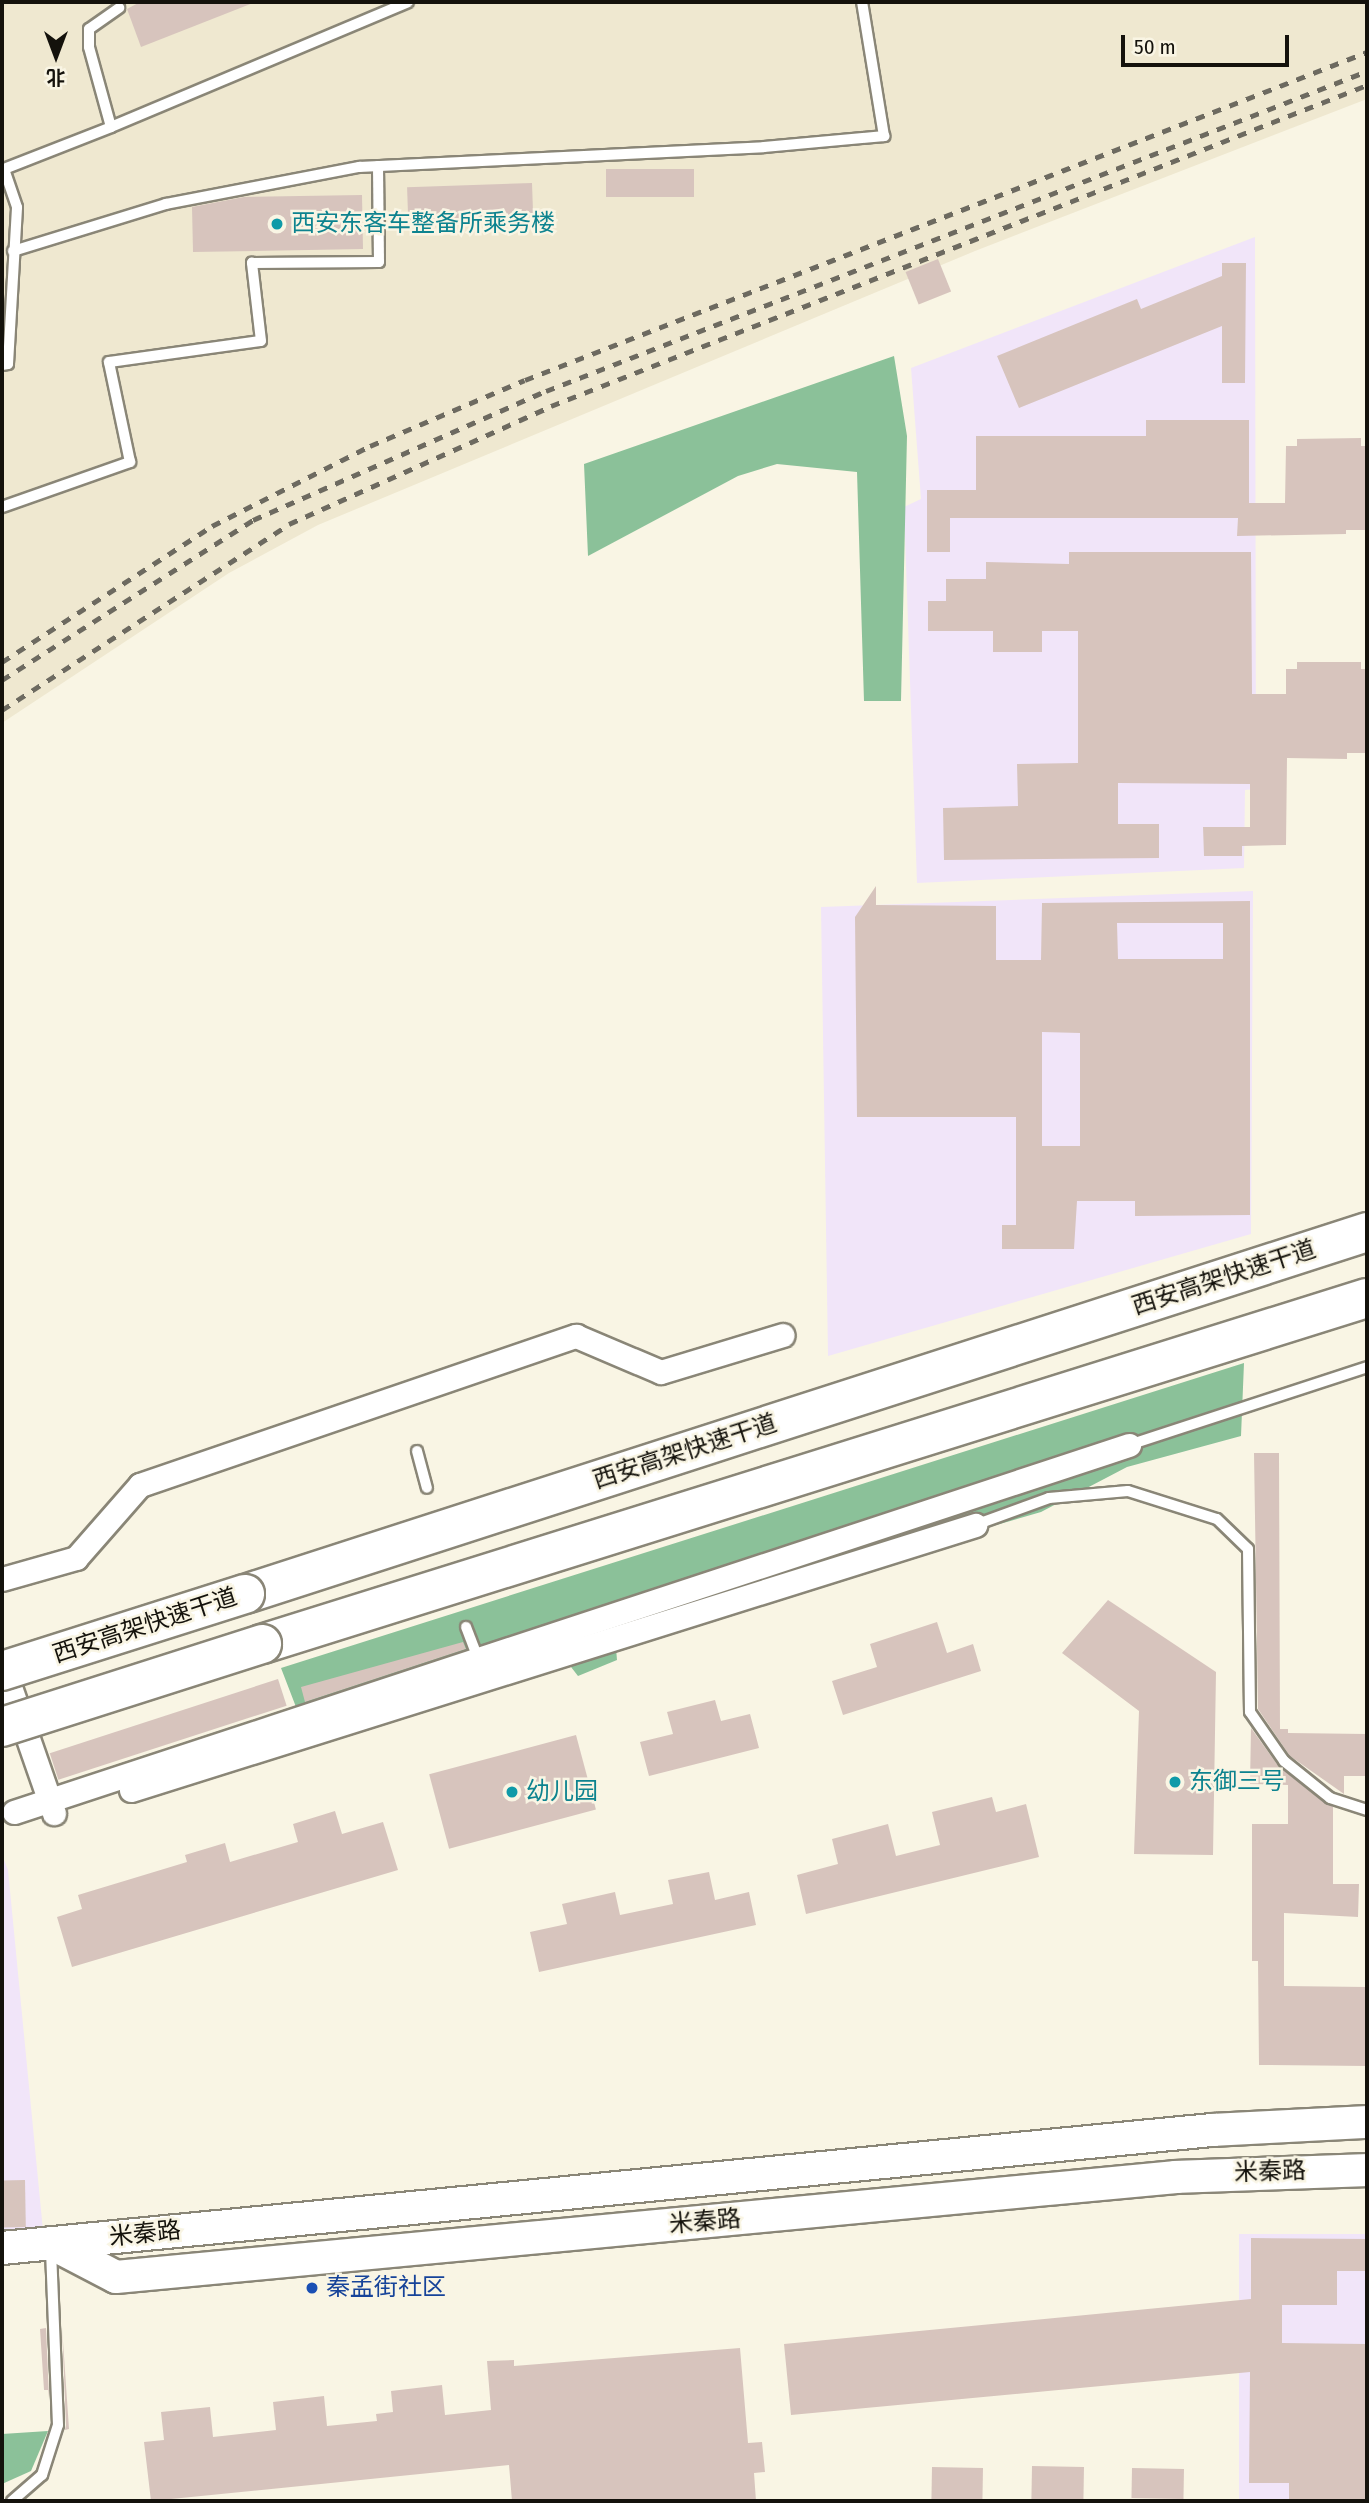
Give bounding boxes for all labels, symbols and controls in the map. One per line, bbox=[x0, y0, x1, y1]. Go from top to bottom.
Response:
north arrow bbox=[21, 21, 91, 91]
scale bar bbox=[1124, 21, 1292, 65]
text: 50 m bbox=[1134, 34, 1176, 60]
text: 北 bbox=[47, 66, 66, 89]
place label: 西安东客车整备所乘务楼 bbox=[291, 210, 555, 238]
marker: 西安东客车整备所乘务楼 bbox=[269, 216, 285, 232]
street label: 西安高架快速干道 bbox=[1128, 1235, 1320, 1321]
street label: 西安高架快速干道 bbox=[589, 1409, 781, 1495]
street label: 西安高架快速干道 bbox=[49, 1583, 241, 1669]
place label: 东御三号 bbox=[1189, 1768, 1285, 1796]
marker: 东御三号 bbox=[1167, 1774, 1183, 1790]
place label: 幼儿园 bbox=[526, 1778, 598, 1806]
marker: 幼儿园 bbox=[504, 1784, 520, 1800]
street label: 米秦路 bbox=[1234, 2156, 1306, 2188]
street label: 米秦路 bbox=[668, 2205, 742, 2239]
street label: 米秦路 bbox=[108, 2216, 182, 2252]
place label: 秦孟街社区 bbox=[326, 2274, 446, 2302]
marker: 秦孟街社区 bbox=[304, 2280, 320, 2296]

